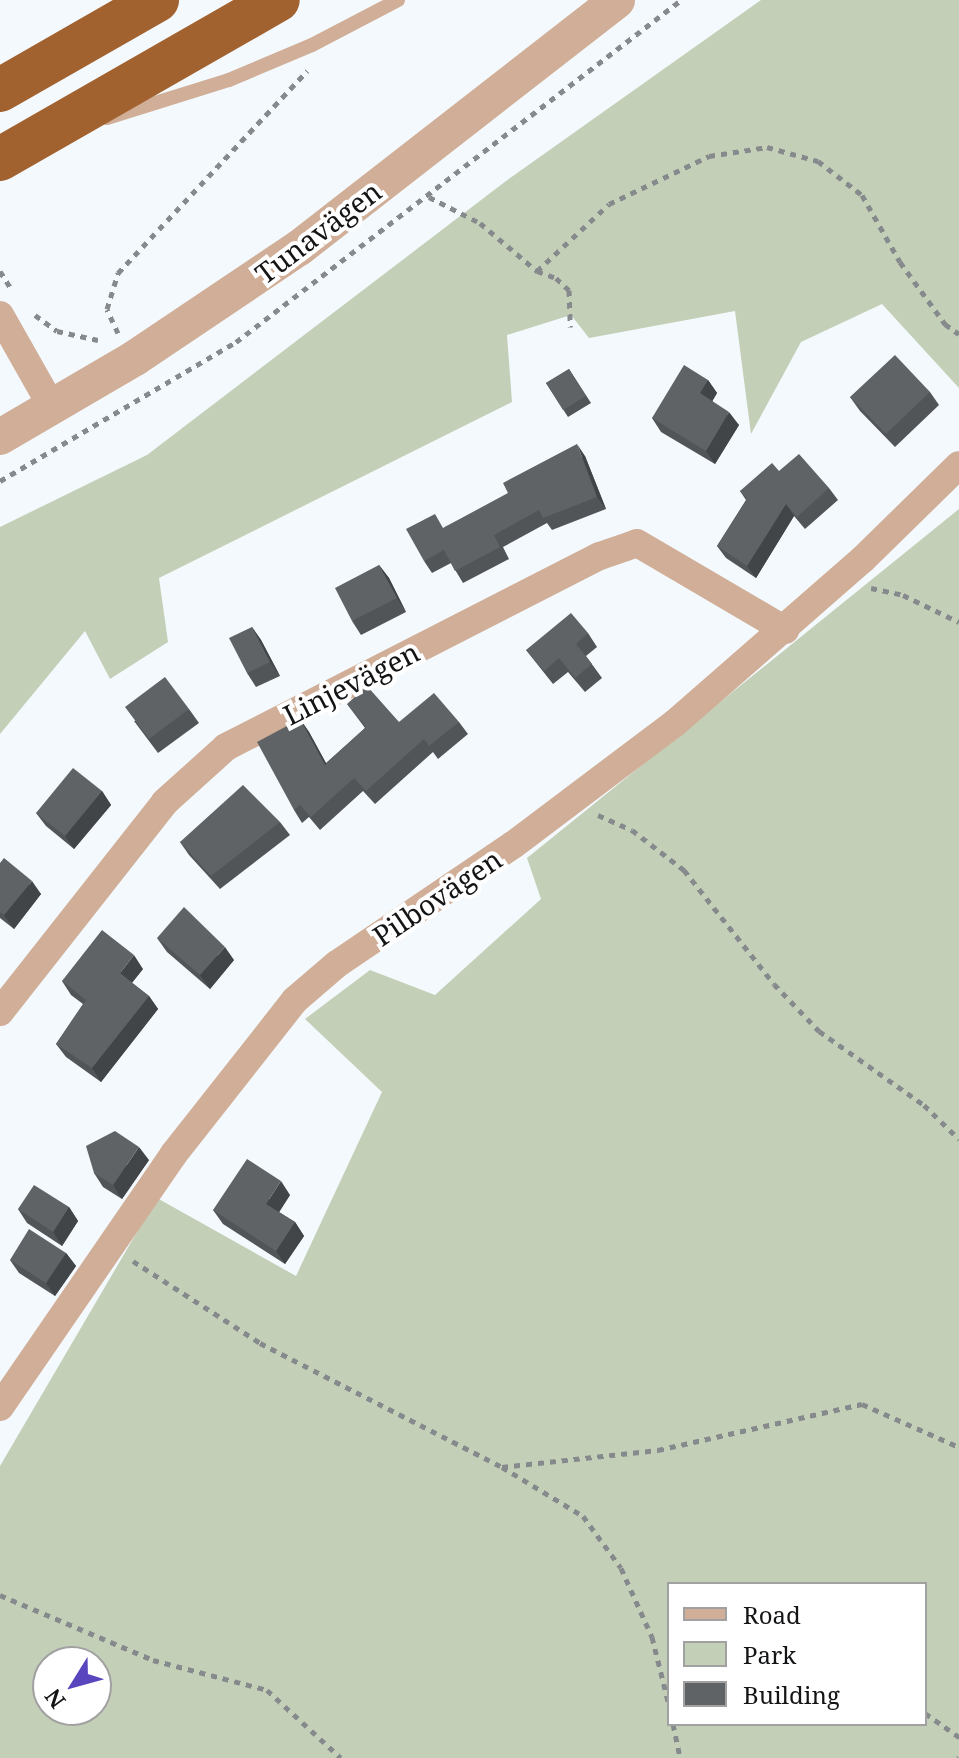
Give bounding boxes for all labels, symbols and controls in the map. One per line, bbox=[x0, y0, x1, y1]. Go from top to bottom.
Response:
street label: Tunavägen bbox=[248, 174, 388, 290]
street label: Linjevägen bbox=[277, 634, 425, 732]
street label: Pilbovägen bbox=[366, 842, 508, 952]
legend bbox=[667, 1582, 927, 1726]
text: Road bbox=[743, 1598, 801, 1631]
text: Park bbox=[743, 1638, 796, 1671]
north arrow bbox=[32, 1646, 112, 1726]
text: Building bbox=[743, 1678, 840, 1711]
text: N bbox=[37, 1683, 72, 1715]

